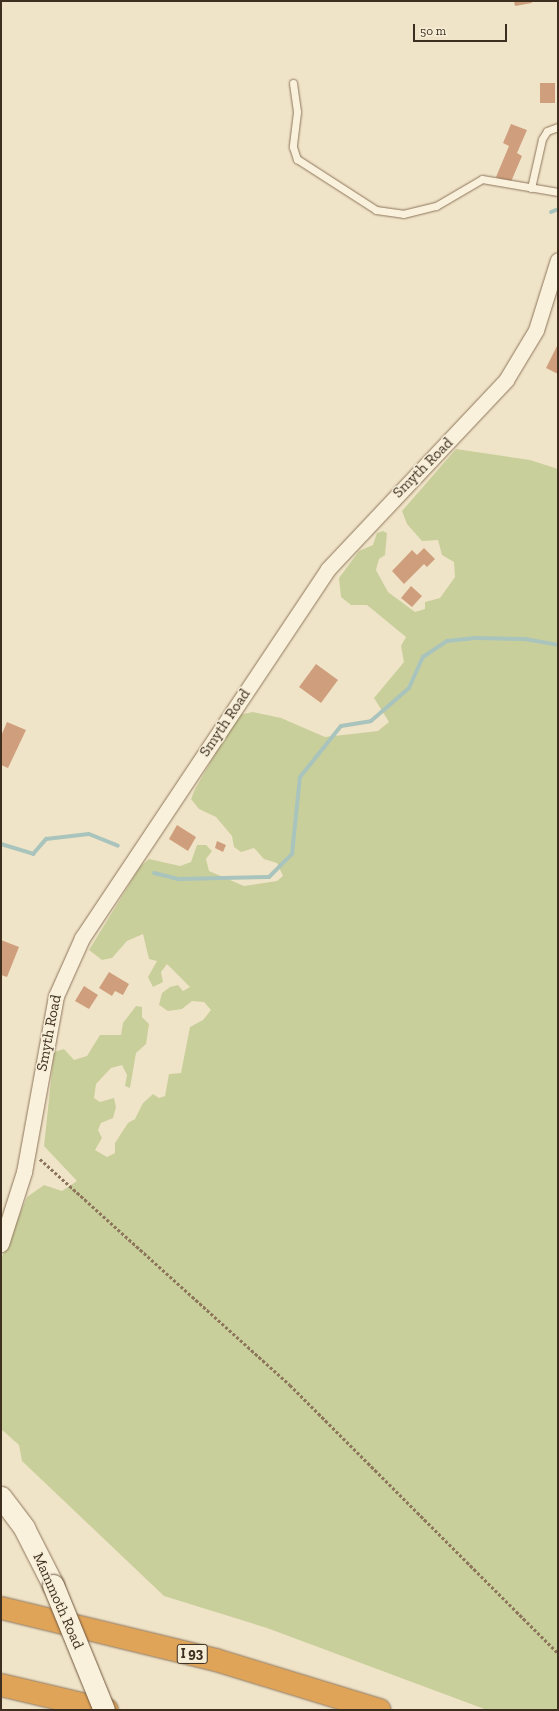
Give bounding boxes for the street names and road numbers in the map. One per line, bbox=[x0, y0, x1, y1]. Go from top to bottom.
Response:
street label: Smyth Road bbox=[389, 434, 457, 502]
street label: Smyth Road bbox=[196, 686, 254, 760]
street label: Smyth Road bbox=[33, 993, 65, 1073]
street label: Mammoth Road bbox=[29, 1550, 87, 1652]
road number: I 93 bbox=[176, 1642, 208, 1666]

